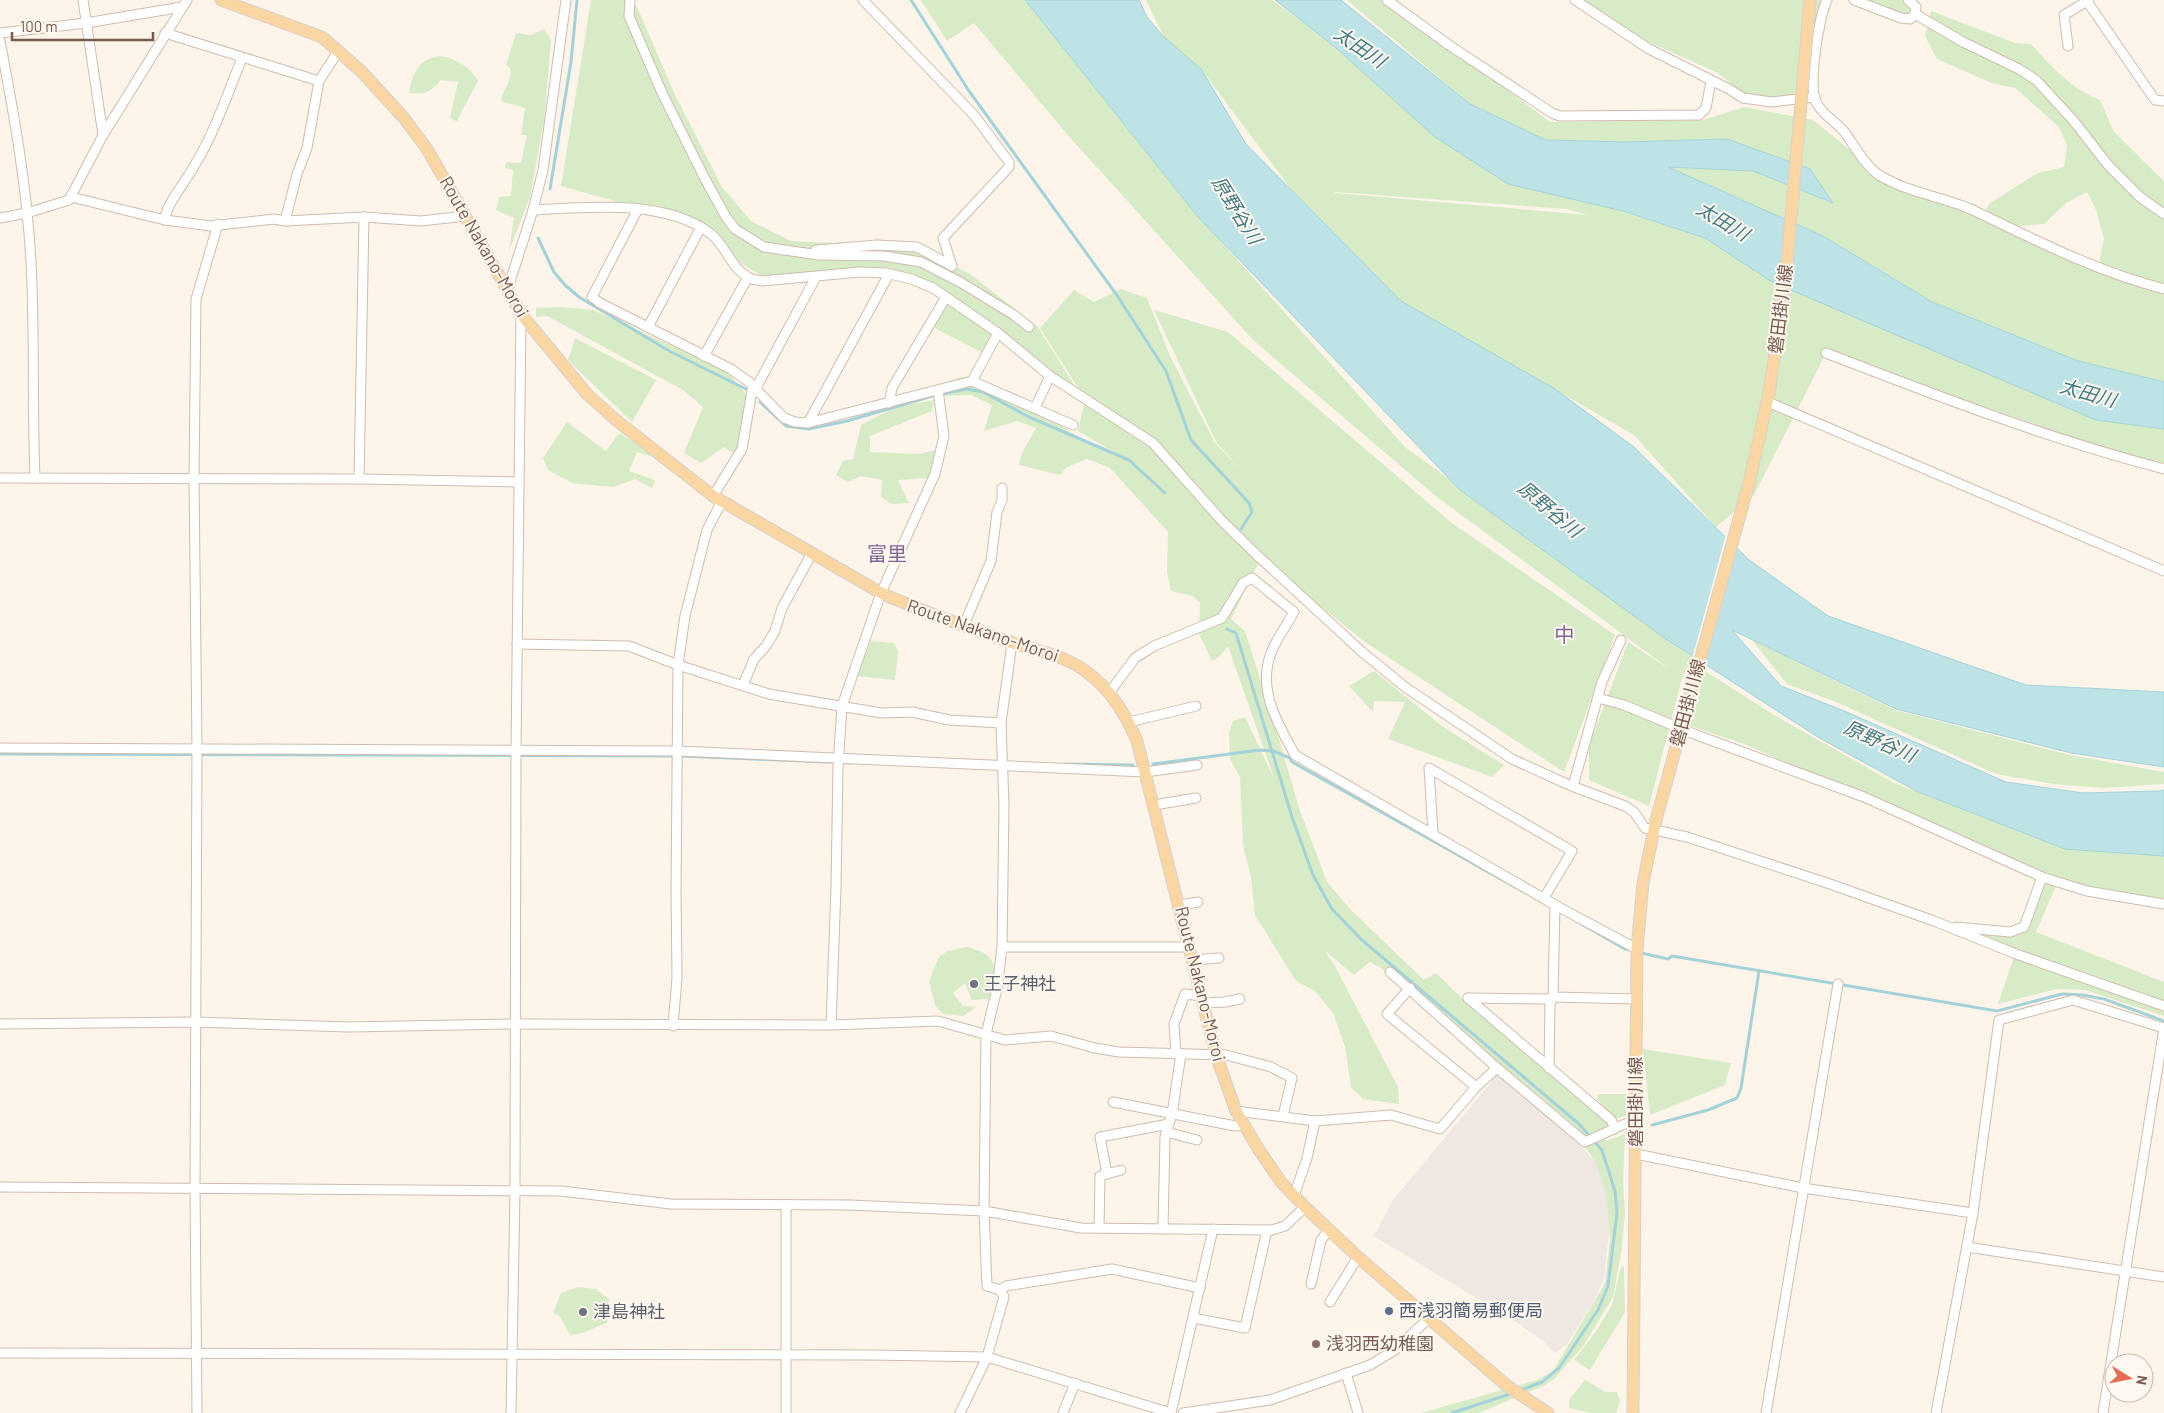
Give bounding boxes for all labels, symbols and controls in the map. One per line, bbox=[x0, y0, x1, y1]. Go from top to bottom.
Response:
scale bar bbox=[12, 10, 154, 42]
text: 100 m bbox=[20, 17, 58, 35]
water label: 太田川 bbox=[1330, 21, 1392, 73]
water label: 原野谷川 bbox=[1208, 171, 1268, 250]
street label: Route Nakano-Moroi bbox=[436, 172, 534, 321]
water label: 太田川 bbox=[1693, 196, 1755, 246]
street label: 磐田掛川線 bbox=[1764, 263, 1796, 355]
water label: 太田川 bbox=[2058, 374, 2121, 412]
water label: 原野谷川 bbox=[1514, 475, 1588, 543]
district label: 富里 bbox=[867, 541, 907, 565]
street label: Route Nakano-Moroi bbox=[904, 594, 1062, 666]
district label: 中 bbox=[1554, 622, 1574, 646]
street label: 磐田掛川線 bbox=[1665, 656, 1709, 749]
water label: 原野谷川 bbox=[1841, 715, 1921, 767]
street label: Route Nakano-Moroi bbox=[1171, 904, 1231, 1064]
place label: 王子神社 bbox=[984, 972, 1056, 994]
marker: 王子神社 bbox=[968, 978, 980, 990]
street label: 磐田掛川線 bbox=[1624, 1057, 1646, 1147]
place label: 西浅羽簡易郵便局 bbox=[1399, 1299, 1543, 1321]
place label: 津島神社 bbox=[593, 1300, 665, 1322]
marker: 西浅羽簡易郵便局 bbox=[1383, 1305, 1395, 1317]
marker: 津島神社 bbox=[577, 1306, 589, 1318]
place label: 浅羽西幼稚園 bbox=[1326, 1332, 1434, 1354]
marker: 浅羽西幼稚園 bbox=[1310, 1338, 1322, 1350]
north arrow bbox=[2104, 1353, 2154, 1403]
text: N bbox=[2133, 1374, 2151, 1386]

